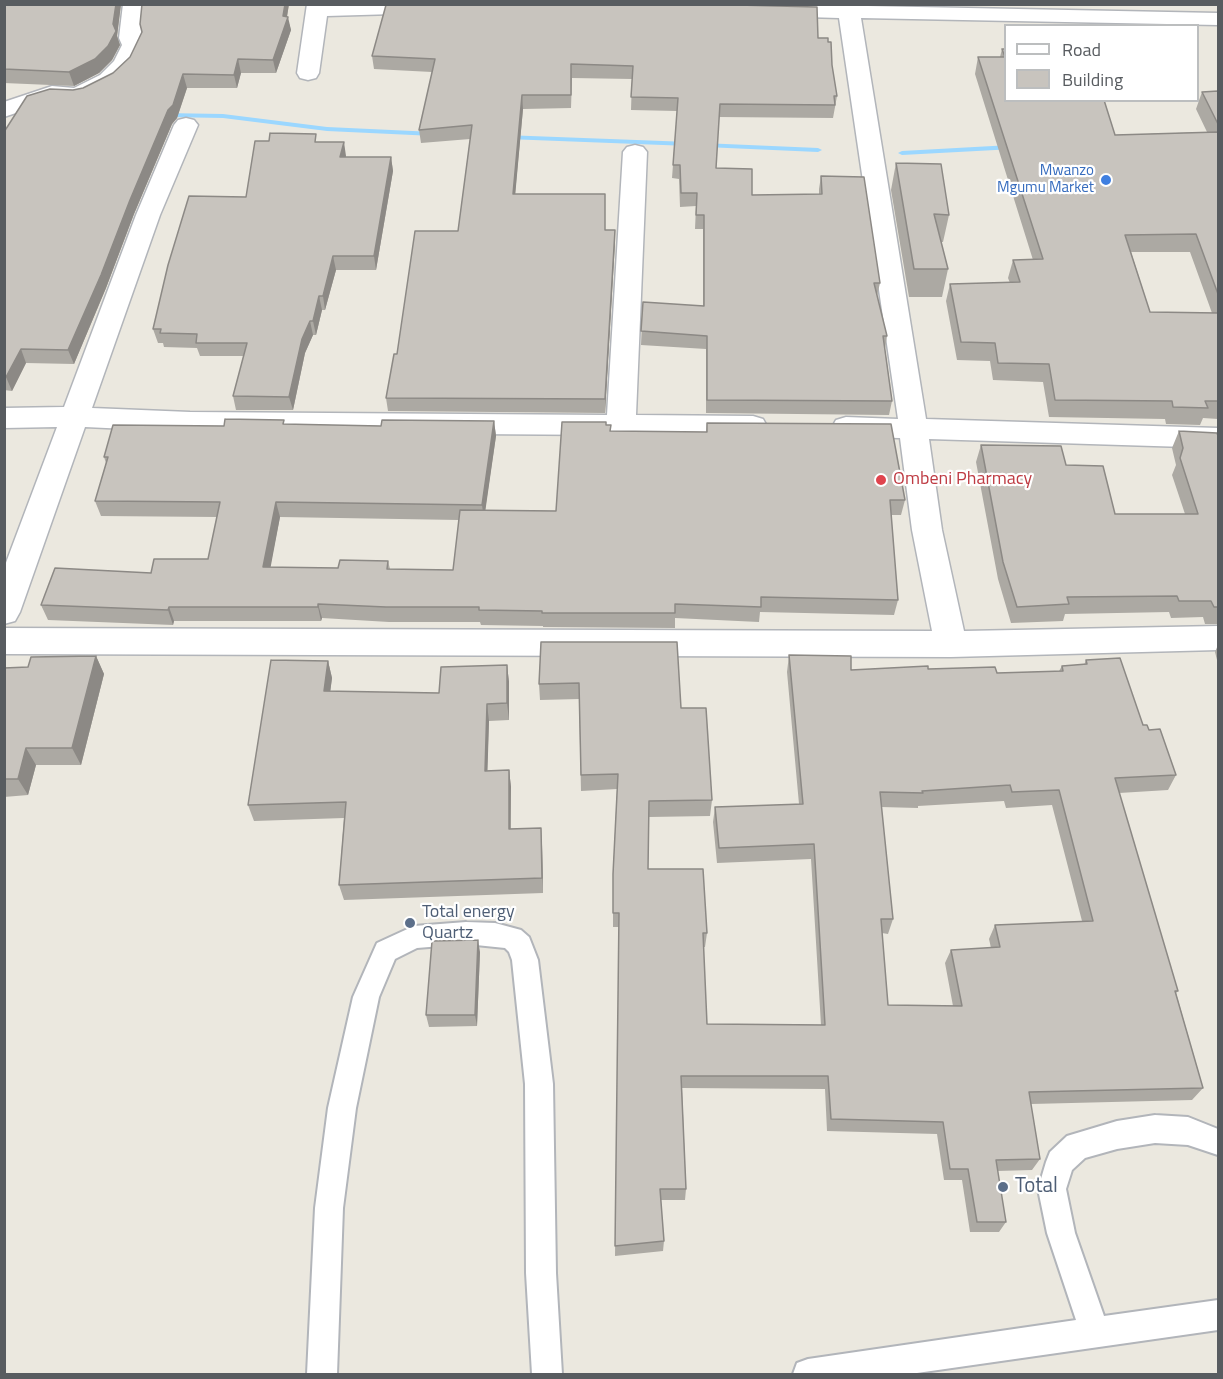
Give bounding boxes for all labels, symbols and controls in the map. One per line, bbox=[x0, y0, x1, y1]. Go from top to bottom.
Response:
legend bbox=[1004, 24, 1199, 102]
text: Road bbox=[1062, 36, 1101, 63]
text: Building bbox=[1062, 66, 1123, 93]
place label: Mwanzo Mgumu Market bbox=[997, 162, 1094, 197]
marker: Mwanzo Mgumu Market bbox=[1099, 173, 1113, 187]
place label: Ombeni Pharmacy bbox=[893, 469, 1032, 491]
marker: Ombeni Pharmacy bbox=[874, 473, 888, 487]
place label: Total energy Quartz bbox=[422, 902, 515, 944]
marker: Total energy Quartz bbox=[403, 916, 417, 930]
place label: Total bbox=[1015, 1174, 1058, 1200]
marker: Total bbox=[996, 1180, 1010, 1194]

